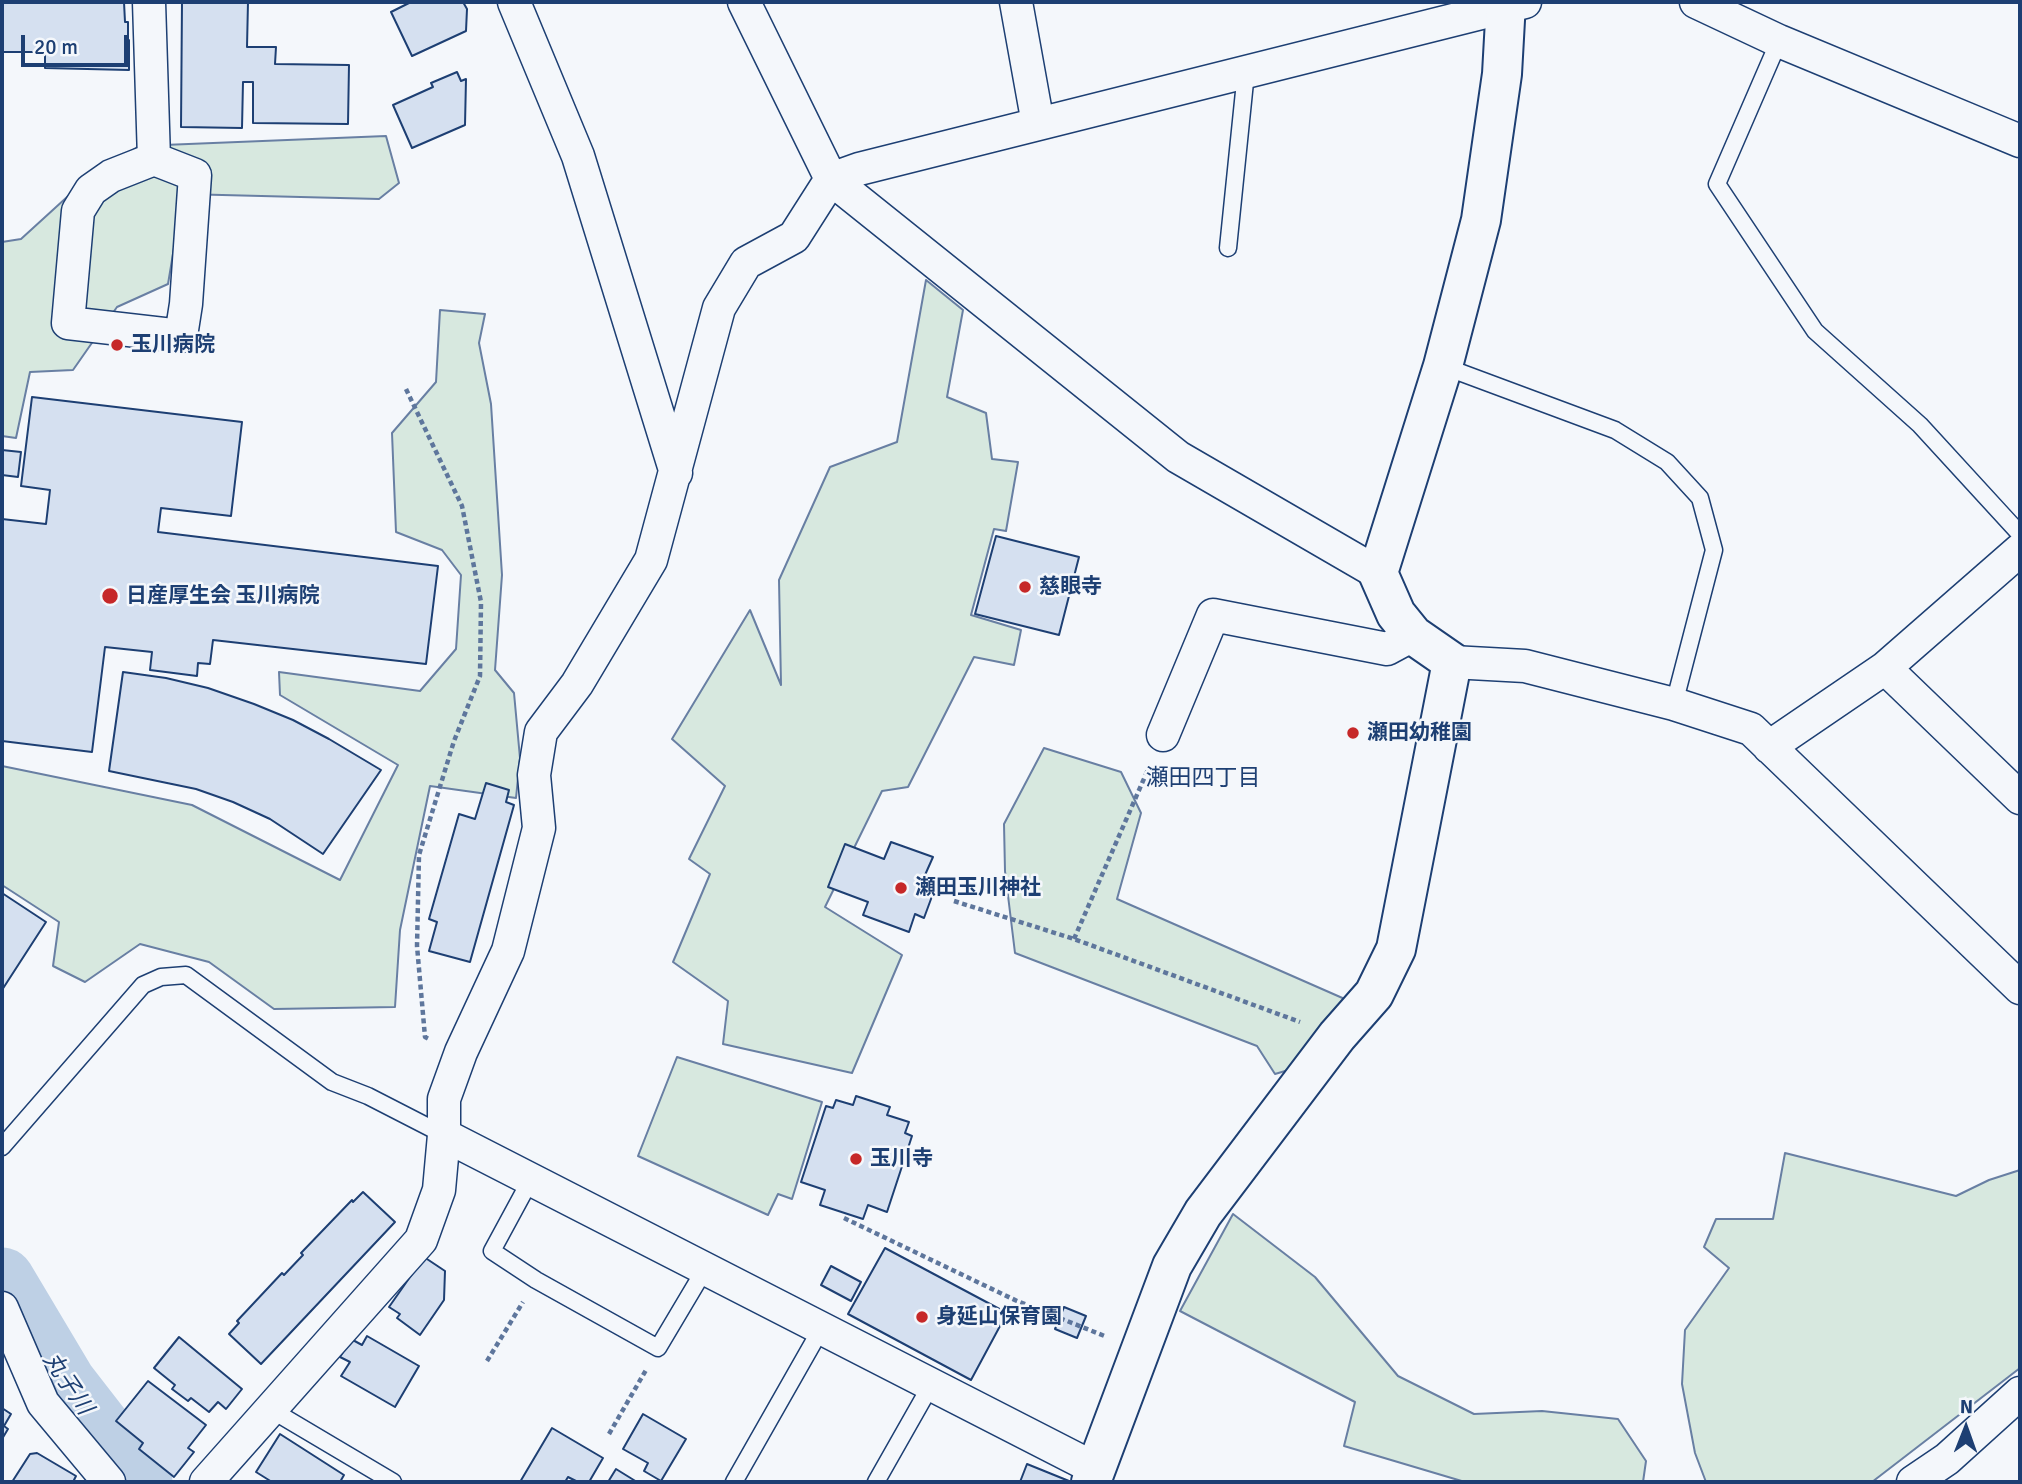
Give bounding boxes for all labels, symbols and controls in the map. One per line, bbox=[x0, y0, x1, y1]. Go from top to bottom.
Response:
scale bar bbox=[24, 21, 131, 65]
text: 20 m bbox=[34, 34, 78, 60]
place label: 玉川病院 bbox=[131, 332, 215, 358]
marker: 玉川病院 bbox=[109, 337, 125, 353]
place label: 慈眼寺 bbox=[1039, 574, 1102, 600]
marker: 慈眼寺 bbox=[1017, 579, 1033, 595]
place label: 日産厚生会 玉川病院 bbox=[126, 583, 320, 609]
marker: 日産厚生会 玉川病院 bbox=[100, 586, 120, 606]
place label: 瀬田幼稚園 bbox=[1367, 720, 1472, 746]
marker: 瀬田幼稚園 bbox=[1345, 725, 1361, 741]
district label: 瀬田四丁目 bbox=[1146, 765, 1260, 793]
place label: 瀬田玉川神社 bbox=[915, 875, 1041, 901]
marker: 瀬田玉川神社 bbox=[893, 880, 909, 896]
place label: 玉川寺 bbox=[870, 1146, 933, 1172]
marker: 玉川寺 bbox=[848, 1151, 864, 1167]
place label: 身延山保育園 bbox=[936, 1304, 1062, 1330]
marker: 身延山保育園 bbox=[914, 1309, 930, 1325]
water label: 丸子川 bbox=[36, 1348, 98, 1420]
north arrow bbox=[1931, 1393, 2001, 1463]
text: N bbox=[1960, 1395, 1973, 1419]

